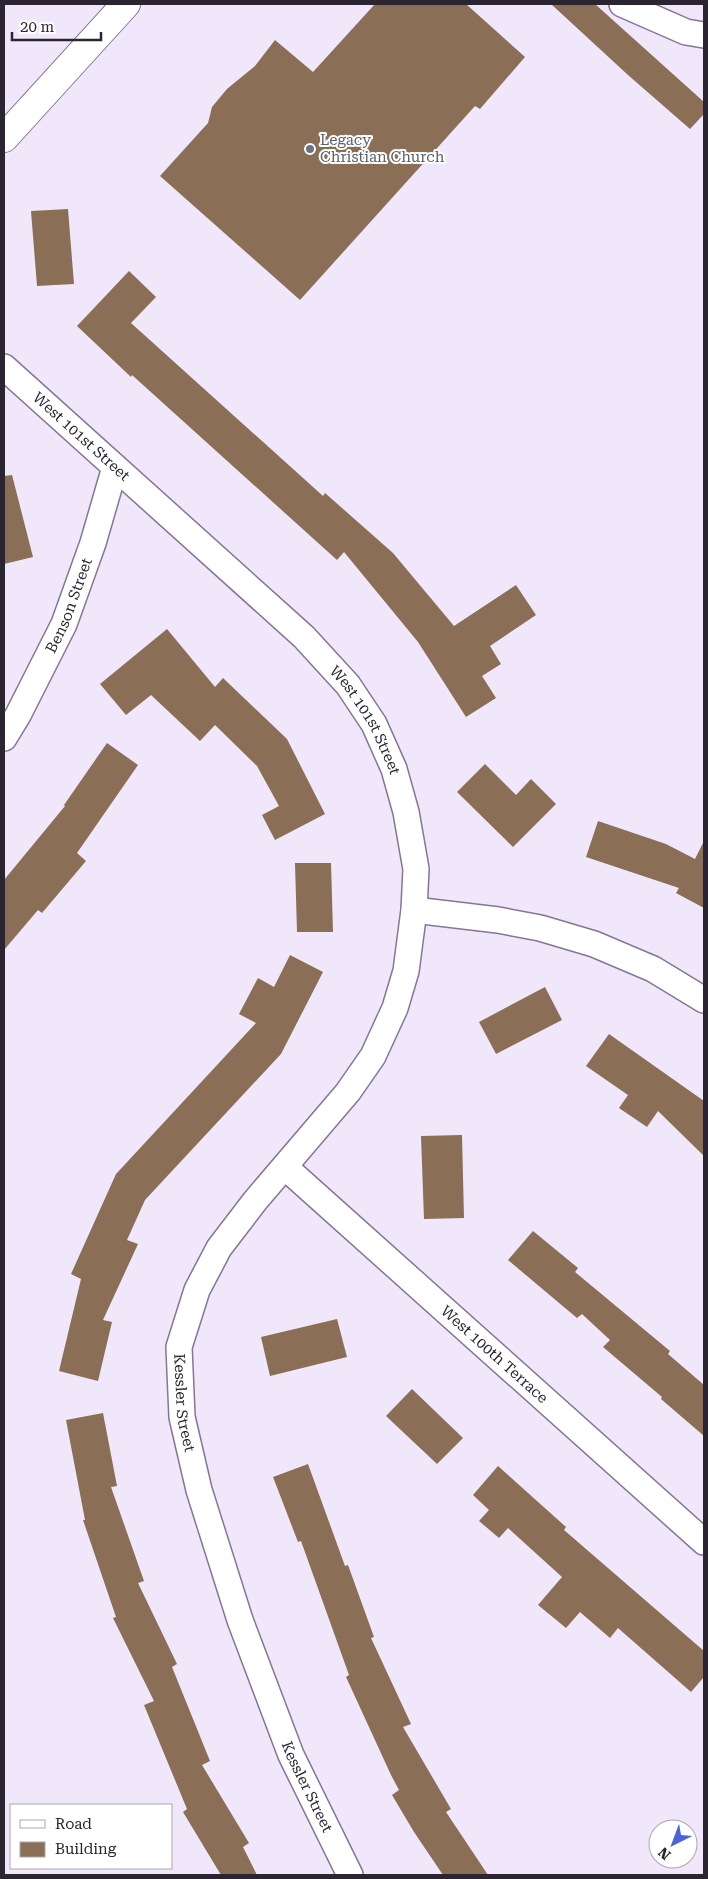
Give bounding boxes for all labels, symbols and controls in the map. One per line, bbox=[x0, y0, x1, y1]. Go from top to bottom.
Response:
scale bar bbox=[12, 10, 101, 42]
text: 20 m bbox=[20, 18, 55, 36]
place label: Legacy Christian Church bbox=[320, 131, 445, 166]
marker: Legacy Christian Church bbox=[304, 143, 316, 155]
street label: West 101st Street bbox=[29, 388, 134, 485]
street label: Benson Street bbox=[42, 555, 96, 656]
street label: West 101st Street bbox=[326, 662, 404, 777]
street label: West 100th Terrace bbox=[437, 1302, 552, 1407]
street label: Kessler Street bbox=[170, 1353, 199, 1454]
street label: Kessler Street bbox=[278, 1739, 337, 1836]
legend bbox=[10, 1804, 172, 1869]
text: Road bbox=[55, 1815, 92, 1833]
north arrow bbox=[648, 1819, 698, 1869]
text: Building bbox=[55, 1840, 117, 1858]
text: N bbox=[655, 1844, 674, 1863]

